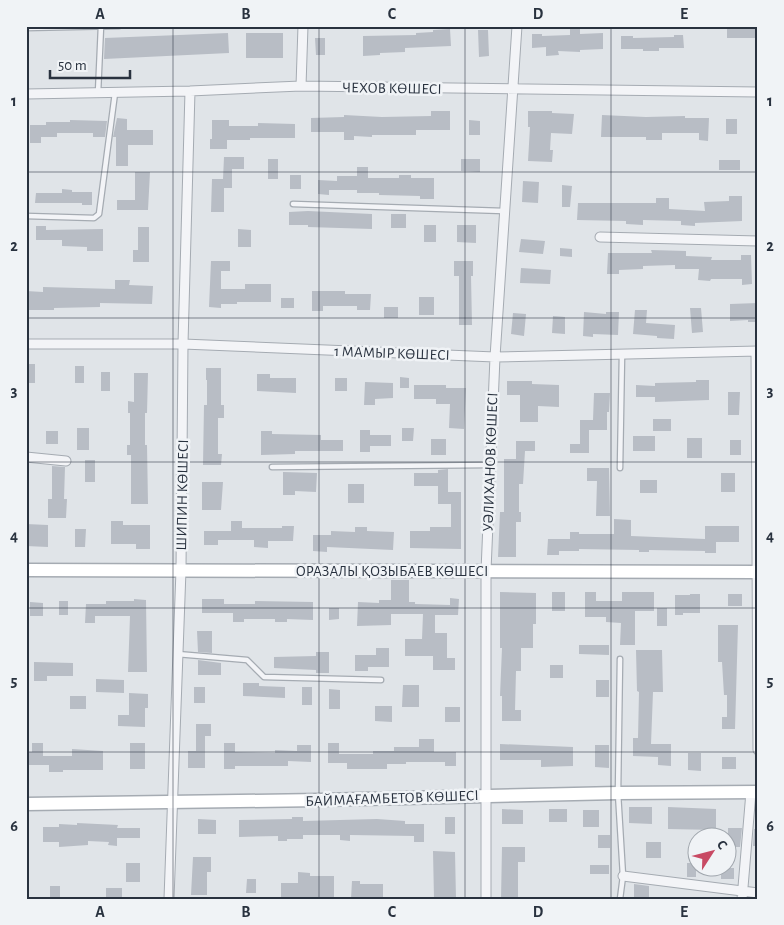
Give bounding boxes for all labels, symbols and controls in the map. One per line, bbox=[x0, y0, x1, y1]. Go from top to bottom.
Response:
text: A bbox=[95, 6, 105, 22]
text: B bbox=[241, 6, 251, 22]
text: C bbox=[388, 6, 397, 22]
text: D bbox=[533, 6, 544, 22]
text: E bbox=[680, 6, 688, 22]
scale bar bbox=[50, 48, 130, 80]
text: 50 m bbox=[58, 58, 87, 73]
street label: ЧЕХОВ КӨШЕСІ bbox=[342, 80, 442, 97]
text: 1 bbox=[11, 93, 17, 109]
text: 1 bbox=[767, 93, 773, 109]
text: 2 bbox=[10, 238, 18, 254]
text: 2 bbox=[766, 238, 774, 254]
street label: 1 МАМЫР КӨШЕСІ bbox=[334, 344, 450, 363]
text: 3 bbox=[11, 383, 18, 399]
text: 3 bbox=[767, 383, 774, 399]
street label: УӘЛИХАНОВ КӨШЕСІ bbox=[481, 392, 500, 532]
street label: ШИПИН КӨШЕСІ bbox=[174, 439, 191, 551]
text: 4 bbox=[10, 528, 18, 544]
text: 4 bbox=[766, 528, 774, 544]
street label: ОРАЗАЛЫ ҚОЗЫБАЕВ КӨШЕСІ bbox=[296, 564, 488, 579]
text: 5 bbox=[11, 673, 18, 689]
text: 5 bbox=[767, 673, 774, 689]
street label: БАЙМАҒАМБЕТОВ КӨШЕСІ bbox=[305, 788, 479, 809]
text: 6 bbox=[10, 818, 18, 834]
text: 6 bbox=[766, 818, 774, 834]
north arrow bbox=[686, 828, 736, 878]
text: С bbox=[714, 838, 730, 852]
text: A bbox=[95, 904, 105, 920]
text: B bbox=[241, 904, 251, 920]
text: C bbox=[388, 904, 397, 920]
text: D bbox=[533, 904, 544, 920]
text: E bbox=[680, 904, 688, 920]

